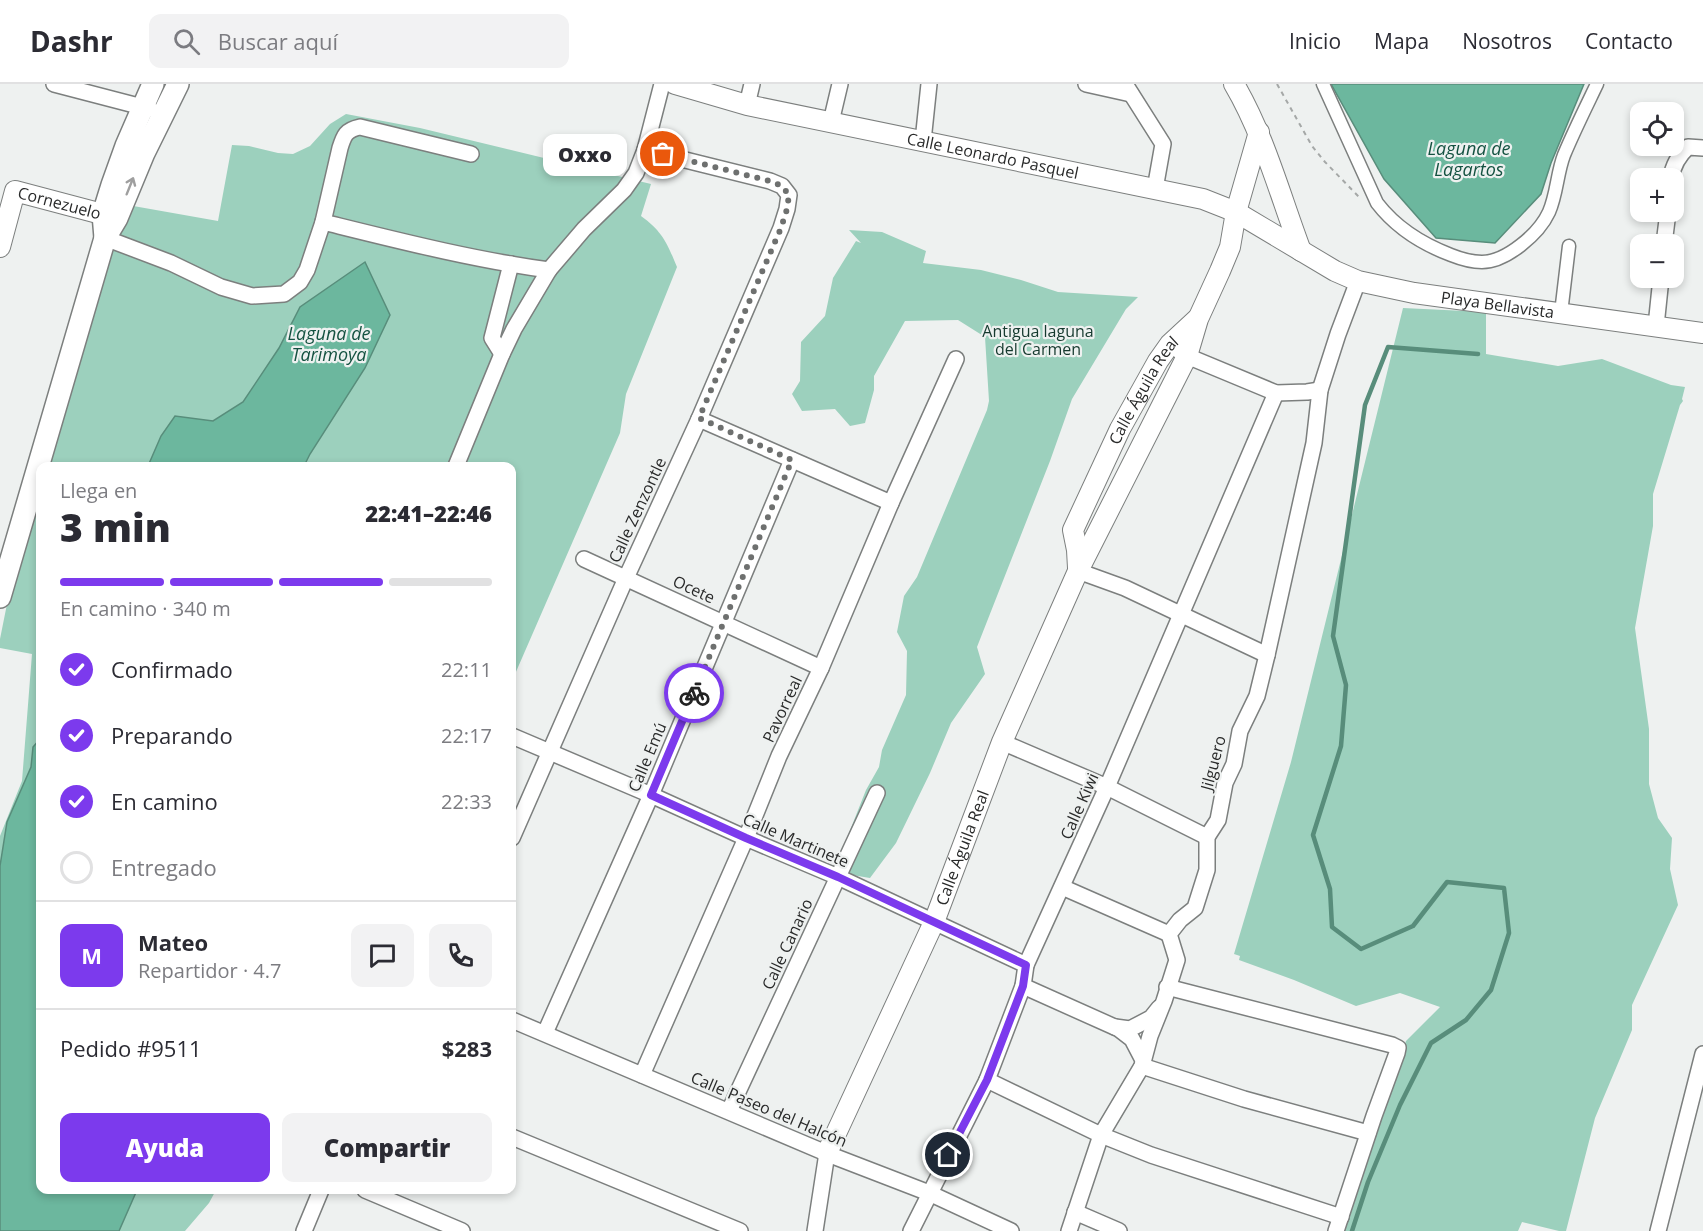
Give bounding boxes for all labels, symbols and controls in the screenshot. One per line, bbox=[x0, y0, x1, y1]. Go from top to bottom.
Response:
search box bbox=[149, 14, 569, 68]
text: Dashr bbox=[30, 22, 113, 60]
icon: search bbox=[170, 25, 203, 58]
text: Buscar aquí bbox=[218, 26, 338, 56]
text: Inicio bbox=[1289, 27, 1341, 55]
text: Mapa bbox=[1374, 27, 1429, 55]
text: Nosotros bbox=[1462, 27, 1552, 55]
text: Contacto bbox=[1585, 27, 1673, 55]
map controls bbox=[1630, 102, 1684, 288]
button: locate bbox=[1630, 102, 1684, 156]
street label: Calle Leonardo Pasquel bbox=[905, 127, 1081, 184]
pin bbox=[637, 128, 688, 179]
callout: Oxxo bbox=[543, 133, 627, 175]
water label: Laguna de Lagartos bbox=[1427, 136, 1511, 181]
icon: bag bbox=[646, 137, 679, 170]
text: Oxxo bbox=[558, 141, 612, 168]
button: + bbox=[1630, 168, 1684, 222]
one-way arrow bbox=[125, 177, 136, 195]
street label: Cornezuelo bbox=[16, 181, 103, 224]
button: − bbox=[1630, 234, 1684, 288]
street label: Playa Bellavista bbox=[1439, 286, 1556, 323]
park label: Antigua laguna del Carmen bbox=[982, 320, 1094, 360]
water label: Laguna de Tarimoya bbox=[287, 321, 371, 366]
street label: Calle Águila Real bbox=[1103, 331, 1183, 448]
street label: Calle Zenzontle bbox=[603, 454, 671, 566]
text: Llega en bbox=[60, 477, 137, 504]
text: 22:41–22:46 bbox=[365, 498, 492, 528]
text: 3 min bbox=[60, 500, 171, 553]
street label: Ocete bbox=[670, 570, 719, 608]
text: En camino · 340 m bbox=[60, 595, 231, 622]
icon: check bbox=[60, 653, 93, 686]
text: Confirmado bbox=[111, 654, 233, 684]
text: 22:11 bbox=[441, 656, 492, 683]
courier bbox=[664, 663, 724, 723]
street label: Pavorreal bbox=[757, 672, 807, 746]
icon: bike bbox=[678, 677, 711, 710]
icon: check bbox=[60, 719, 93, 752]
street label: Calle Emú bbox=[622, 719, 672, 795]
text: Preparando bbox=[111, 720, 233, 750]
text: 22:17 bbox=[441, 722, 492, 749]
street label: Jilguero bbox=[1195, 733, 1231, 795]
street label: Calle Kiwi bbox=[1055, 769, 1103, 843]
icon: check bbox=[60, 785, 93, 818]
text: En camino bbox=[111, 786, 218, 816]
street label: Calle Águila Real bbox=[930, 787, 994, 909]
text: 22:33 bbox=[441, 788, 492, 815]
street label: Calle Martinete bbox=[740, 808, 852, 872]
text: Entregado bbox=[111, 852, 217, 882]
street label: Calle Canario bbox=[756, 895, 818, 993]
button: chat bbox=[351, 924, 414, 987]
button: phone bbox=[429, 924, 492, 987]
text: Mateo bbox=[138, 927, 208, 957]
text: M bbox=[81, 940, 102, 970]
text: Repartidor · 4.7 bbox=[138, 957, 282, 984]
text: Pedido #9511 bbox=[60, 1033, 202, 1063]
text: $283 bbox=[442, 1033, 492, 1063]
street label: Calle Paseo del Halcón bbox=[687, 1066, 851, 1152]
button: Ayuda bbox=[60, 1113, 270, 1182]
button: Compartir bbox=[282, 1113, 492, 1182]
pin bbox=[922, 1129, 973, 1180]
icon: home bbox=[931, 1138, 964, 1171]

